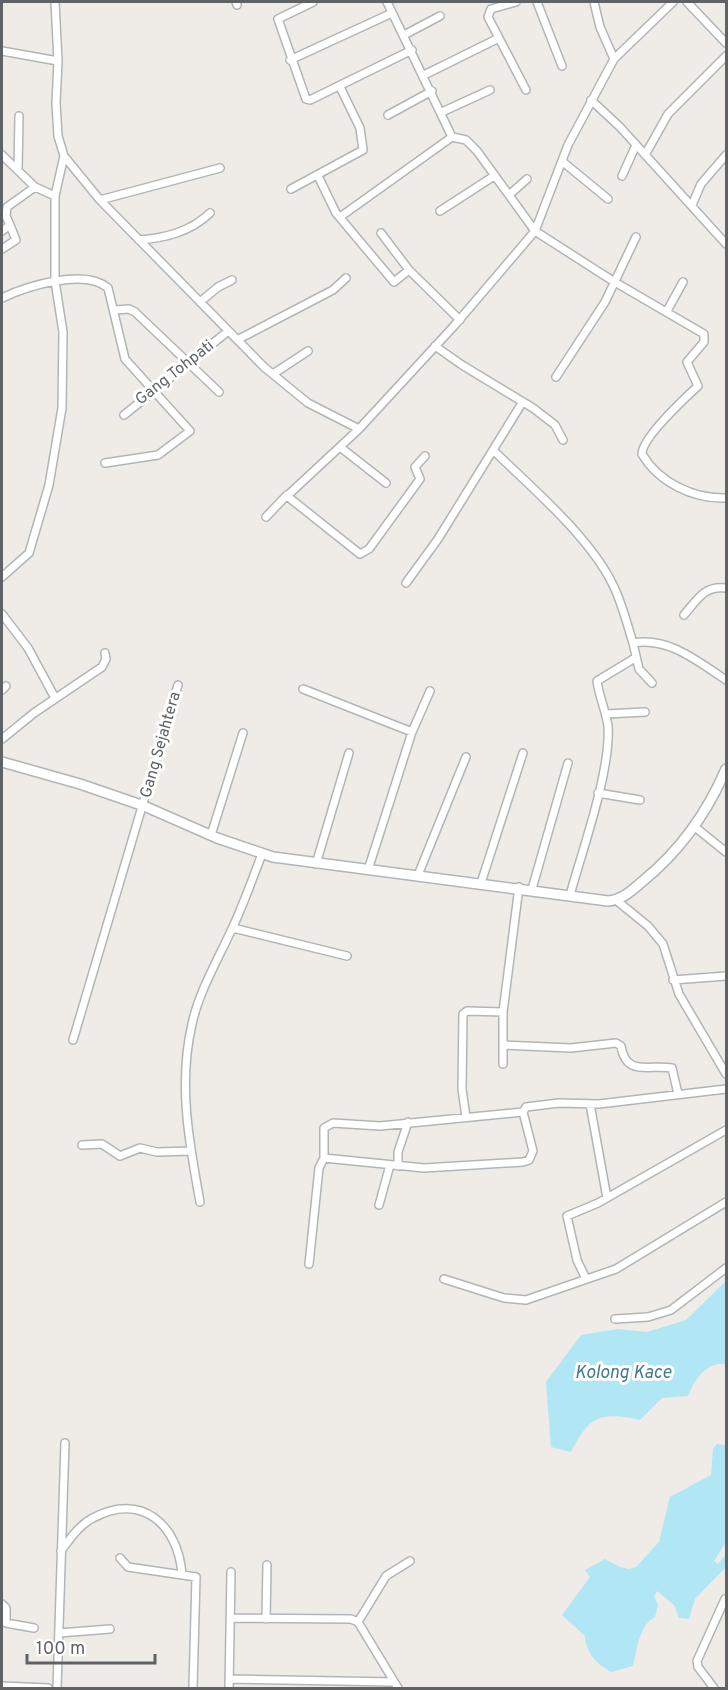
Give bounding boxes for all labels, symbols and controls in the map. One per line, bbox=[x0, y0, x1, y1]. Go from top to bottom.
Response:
street label: Gang Tohpati bbox=[132, 336, 218, 410]
street label: Gang Sejahtera bbox=[136, 689, 186, 801]
water label: Kolong Kace bbox=[575, 1362, 672, 1385]
scale bar bbox=[27, 1627, 154, 1665]
text: 100 m bbox=[36, 1638, 85, 1661]

